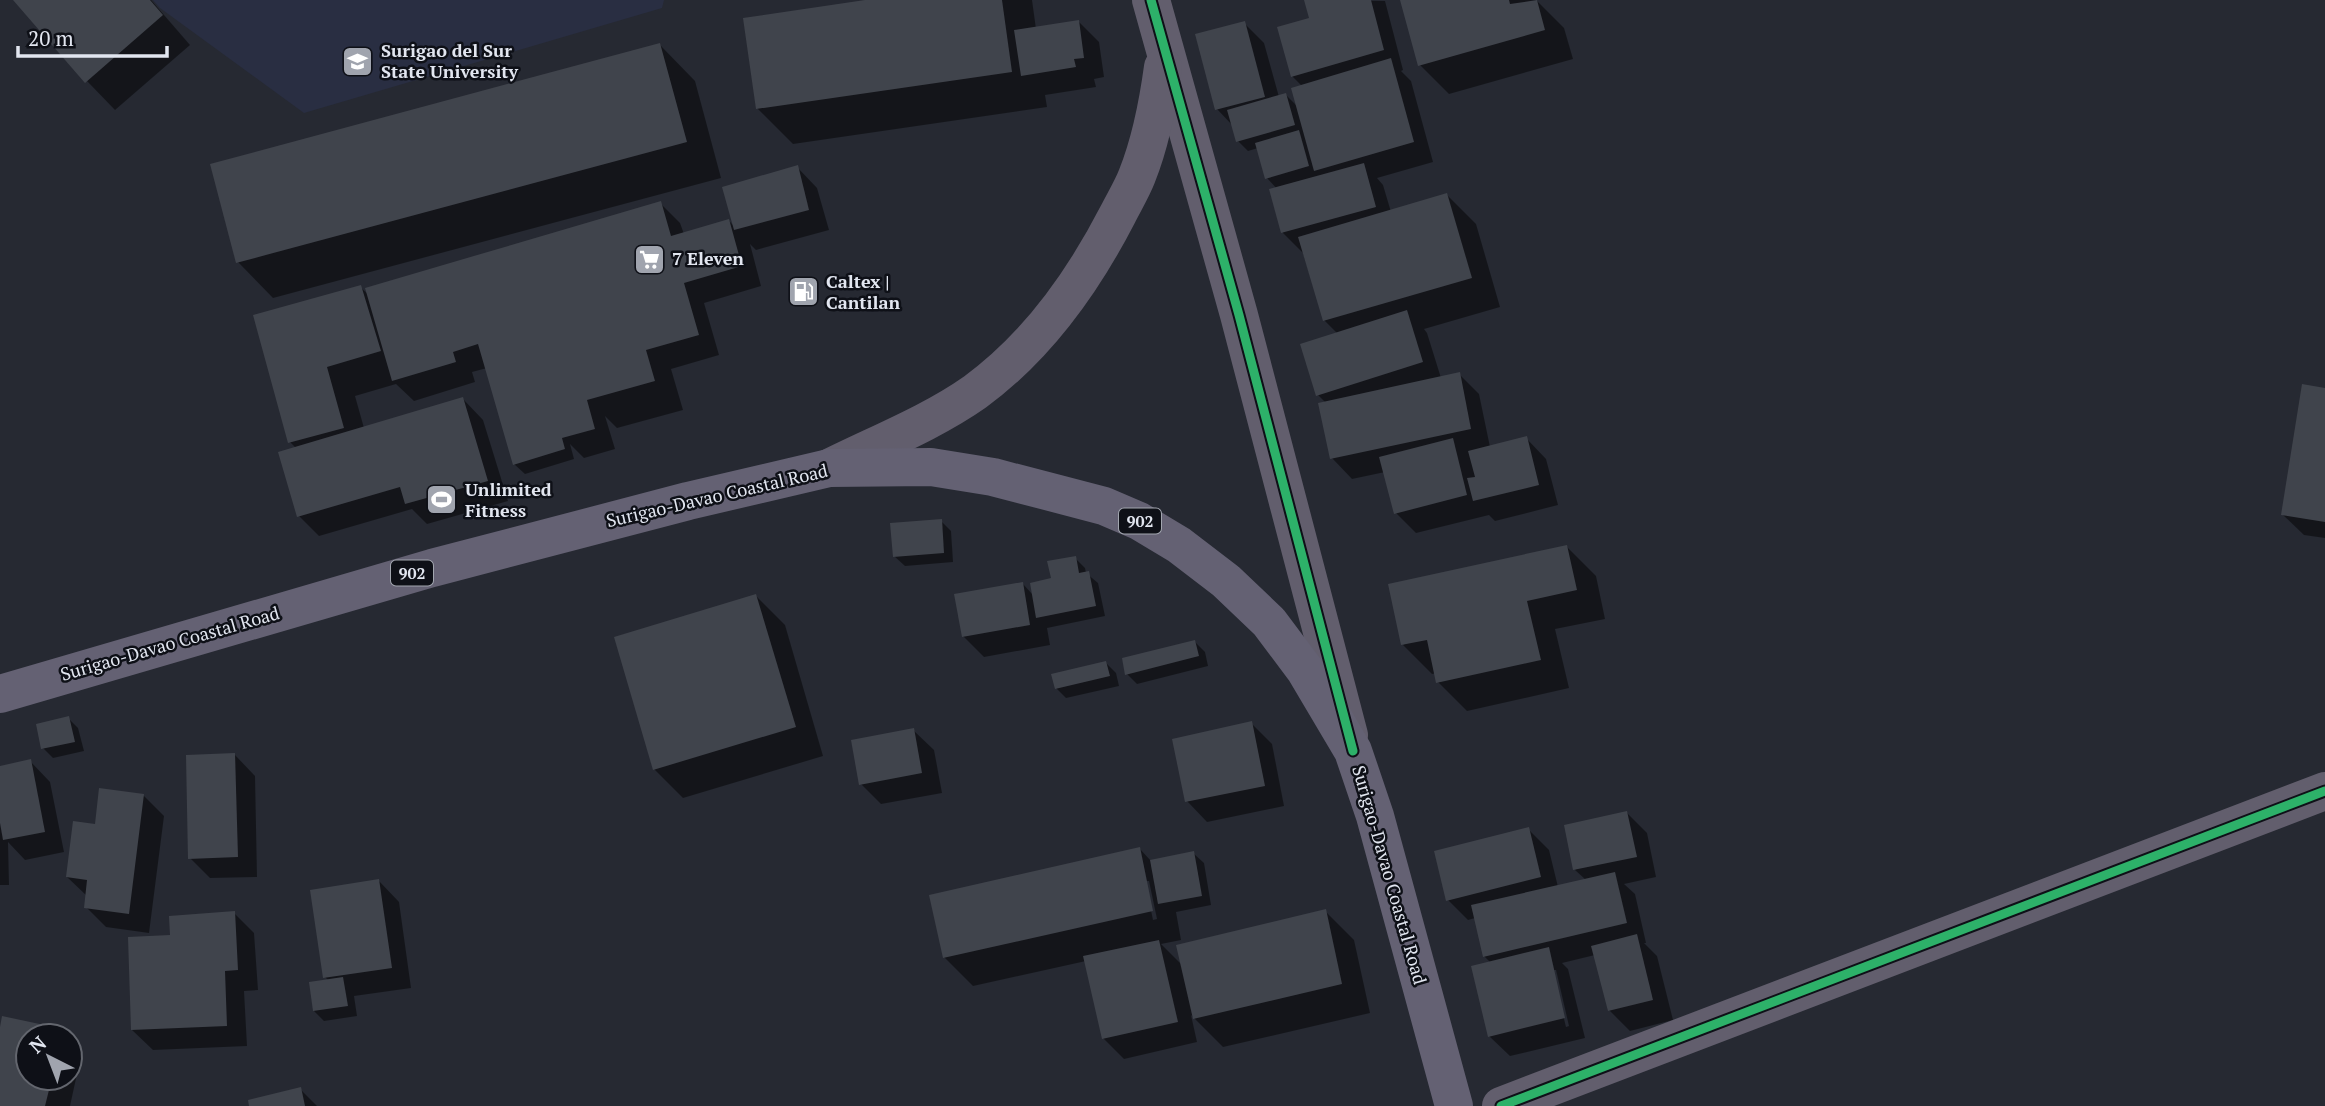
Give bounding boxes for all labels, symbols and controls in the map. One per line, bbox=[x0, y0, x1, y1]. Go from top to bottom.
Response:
scale bar bbox=[18, 14, 166, 58]
text: 20 m bbox=[28, 24, 74, 52]
place label: Surigao del Sur State University bbox=[381, 38, 518, 83]
school or university icon: Surigao del Sur State University bbox=[341, 44, 375, 78]
supermarket icon: 7 Eleven bbox=[632, 242, 666, 276]
place label: 7 Eleven bbox=[672, 246, 744, 270]
place label: Caltex | Cantilan bbox=[826, 269, 901, 314]
fuel station icon: Caltex | Cantilan bbox=[786, 275, 820, 309]
street label: Surigao-Davao Coastal Road bbox=[604, 458, 830, 532]
place label: Unlimited Fitness bbox=[465, 477, 552, 522]
sports icon: Unlimited Fitness bbox=[425, 483, 459, 517]
road number: 902 bbox=[1119, 508, 1161, 534]
road number: 902 bbox=[391, 560, 433, 586]
street label: Surigao-Davao Coastal Road bbox=[58, 600, 282, 686]
street label: Surigao-Davao Coastal Road bbox=[1347, 763, 1433, 987]
north arrow bbox=[14, 1022, 84, 1092]
text: N bbox=[24, 1029, 51, 1058]

